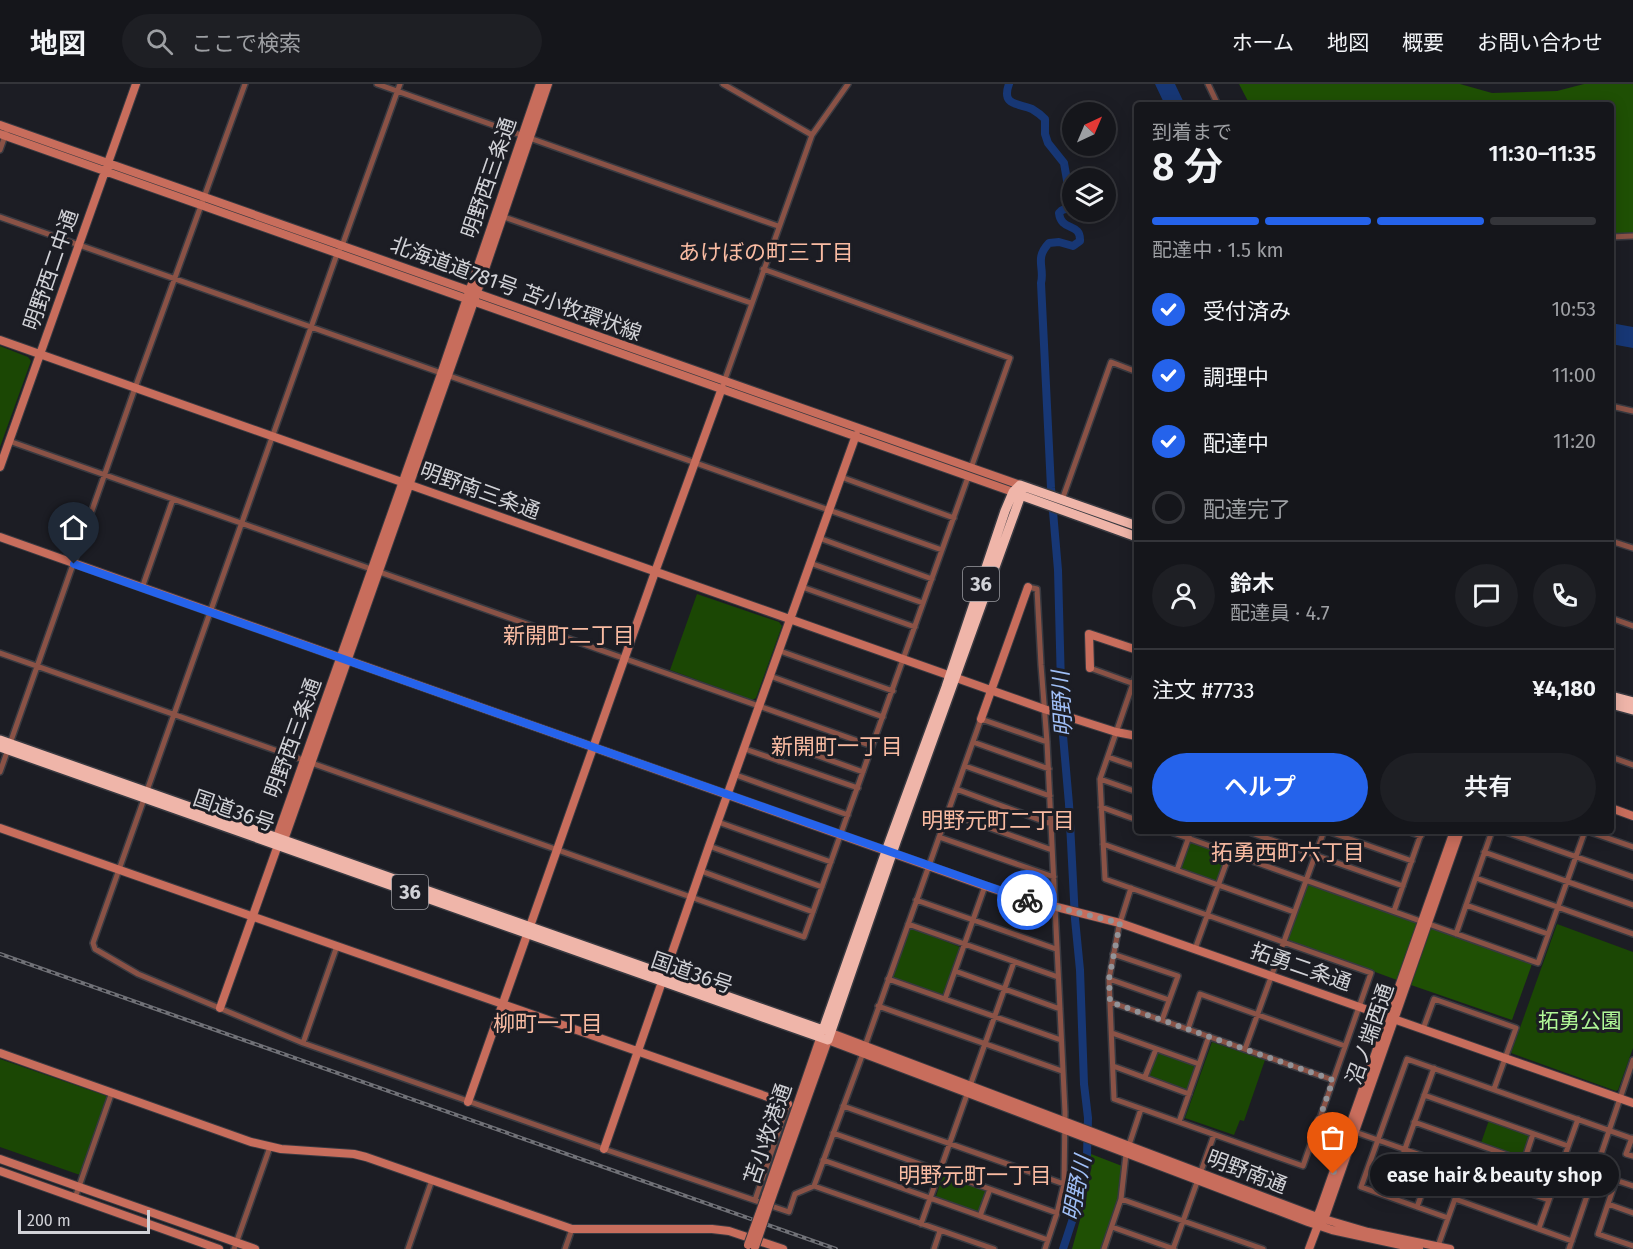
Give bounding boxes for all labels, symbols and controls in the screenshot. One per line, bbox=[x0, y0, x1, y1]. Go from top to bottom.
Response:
search box bbox=[122, 14, 542, 68]
icon: search bbox=[143, 25, 176, 58]
text: 地図 bbox=[30, 27, 86, 60]
text: ここで検索 bbox=[191, 30, 301, 57]
text: ホーム bbox=[1232, 30, 1294, 56]
text: 地図 bbox=[1327, 30, 1369, 56]
text: 概要 bbox=[1402, 30, 1444, 56]
text: お問い合わせ bbox=[1477, 30, 1603, 56]
north arrow bbox=[1062, 102, 1116, 156]
map controls bbox=[1062, 102, 1116, 222]
street label: 明野西三条通 bbox=[456, 114, 522, 242]
text: 到着まで bbox=[1152, 120, 1232, 144]
text: 11:30–11:35 bbox=[1489, 140, 1596, 167]
text: 8 分 bbox=[1152, 144, 1223, 190]
button: layers bbox=[1062, 168, 1116, 222]
street label: 明野西二中通 bbox=[18, 206, 84, 334]
street label: 北海道道781号 苫小牧環状線 bbox=[387, 231, 645, 347]
text: 配達中 · 1.5 km bbox=[1152, 238, 1284, 262]
district label: あけぼの町三丁目 bbox=[678, 239, 854, 266]
icon: check bbox=[1152, 293, 1185, 326]
text: 10:53 bbox=[1551, 297, 1596, 321]
text: 受付済み bbox=[1203, 298, 1291, 325]
icon: check bbox=[1152, 359, 1185, 392]
text: 11:00 bbox=[1552, 363, 1596, 387]
text: 調理中 bbox=[1203, 364, 1269, 391]
icon: check bbox=[1152, 425, 1185, 458]
text: 11:20 bbox=[1553, 429, 1596, 453]
text: 配達中 bbox=[1203, 430, 1269, 457]
street label: 明野南三条通 bbox=[416, 457, 544, 525]
text: 配達完了 bbox=[1203, 496, 1291, 523]
pin bbox=[48, 502, 99, 564]
icon: home bbox=[57, 511, 90, 544]
button: person bbox=[1152, 564, 1215, 627]
button: chat bbox=[1455, 564, 1518, 627]
button: phone bbox=[1533, 564, 1596, 627]
road number: 36 bbox=[963, 567, 999, 601]
text: 鈴木 bbox=[1230, 570, 1274, 597]
text: 配達員 · 4.7 bbox=[1230, 601, 1330, 625]
district label: 新開町二丁目 bbox=[503, 622, 635, 649]
water label: 明野川 bbox=[1047, 668, 1077, 738]
street label: 明野西三条通 bbox=[259, 674, 327, 802]
text: ¥4,180 bbox=[1533, 675, 1596, 702]
text: 注文 #7733 bbox=[1152, 677, 1255, 704]
district label: 新開町一丁目 bbox=[771, 733, 903, 760]
button: ヘルプ bbox=[1152, 753, 1368, 822]
button: 共有 bbox=[1380, 753, 1596, 822]
street label: 国道36号 bbox=[190, 785, 278, 837]
district label: 明野元町二丁目 bbox=[921, 807, 1075, 834]
district label: 拓勇西町六丁目 bbox=[1211, 839, 1365, 866]
courier bbox=[997, 870, 1057, 930]
road number: 36 bbox=[392, 875, 428, 909]
icon: bike bbox=[1011, 884, 1044, 917]
street label: 拓勇二条通 bbox=[1247, 938, 1355, 996]
street label: 国道36号 bbox=[648, 947, 736, 999]
street label: 沼ノ端西通 bbox=[1341, 980, 1399, 1088]
park label: 拓勇公園 bbox=[1538, 1008, 1622, 1034]
district label: 柳町一丁目 bbox=[493, 1010, 603, 1037]
street label: 苫小牧港通 bbox=[739, 1080, 797, 1188]
pin bbox=[1307, 1112, 1358, 1174]
icon: bag bbox=[1316, 1121, 1349, 1154]
street label: 明野南通 bbox=[1203, 1145, 1291, 1199]
water label: 明野川 bbox=[1057, 1151, 1097, 1223]
callout: ease hair＆beauty shop bbox=[1369, 1153, 1618, 1195]
district label: 明野元町一丁目 bbox=[898, 1162, 1052, 1189]
text: ease hair＆beauty shop bbox=[1387, 1163, 1602, 1187]
scale bar bbox=[18, 1207, 150, 1234]
text: 200 m bbox=[27, 1211, 71, 1230]

